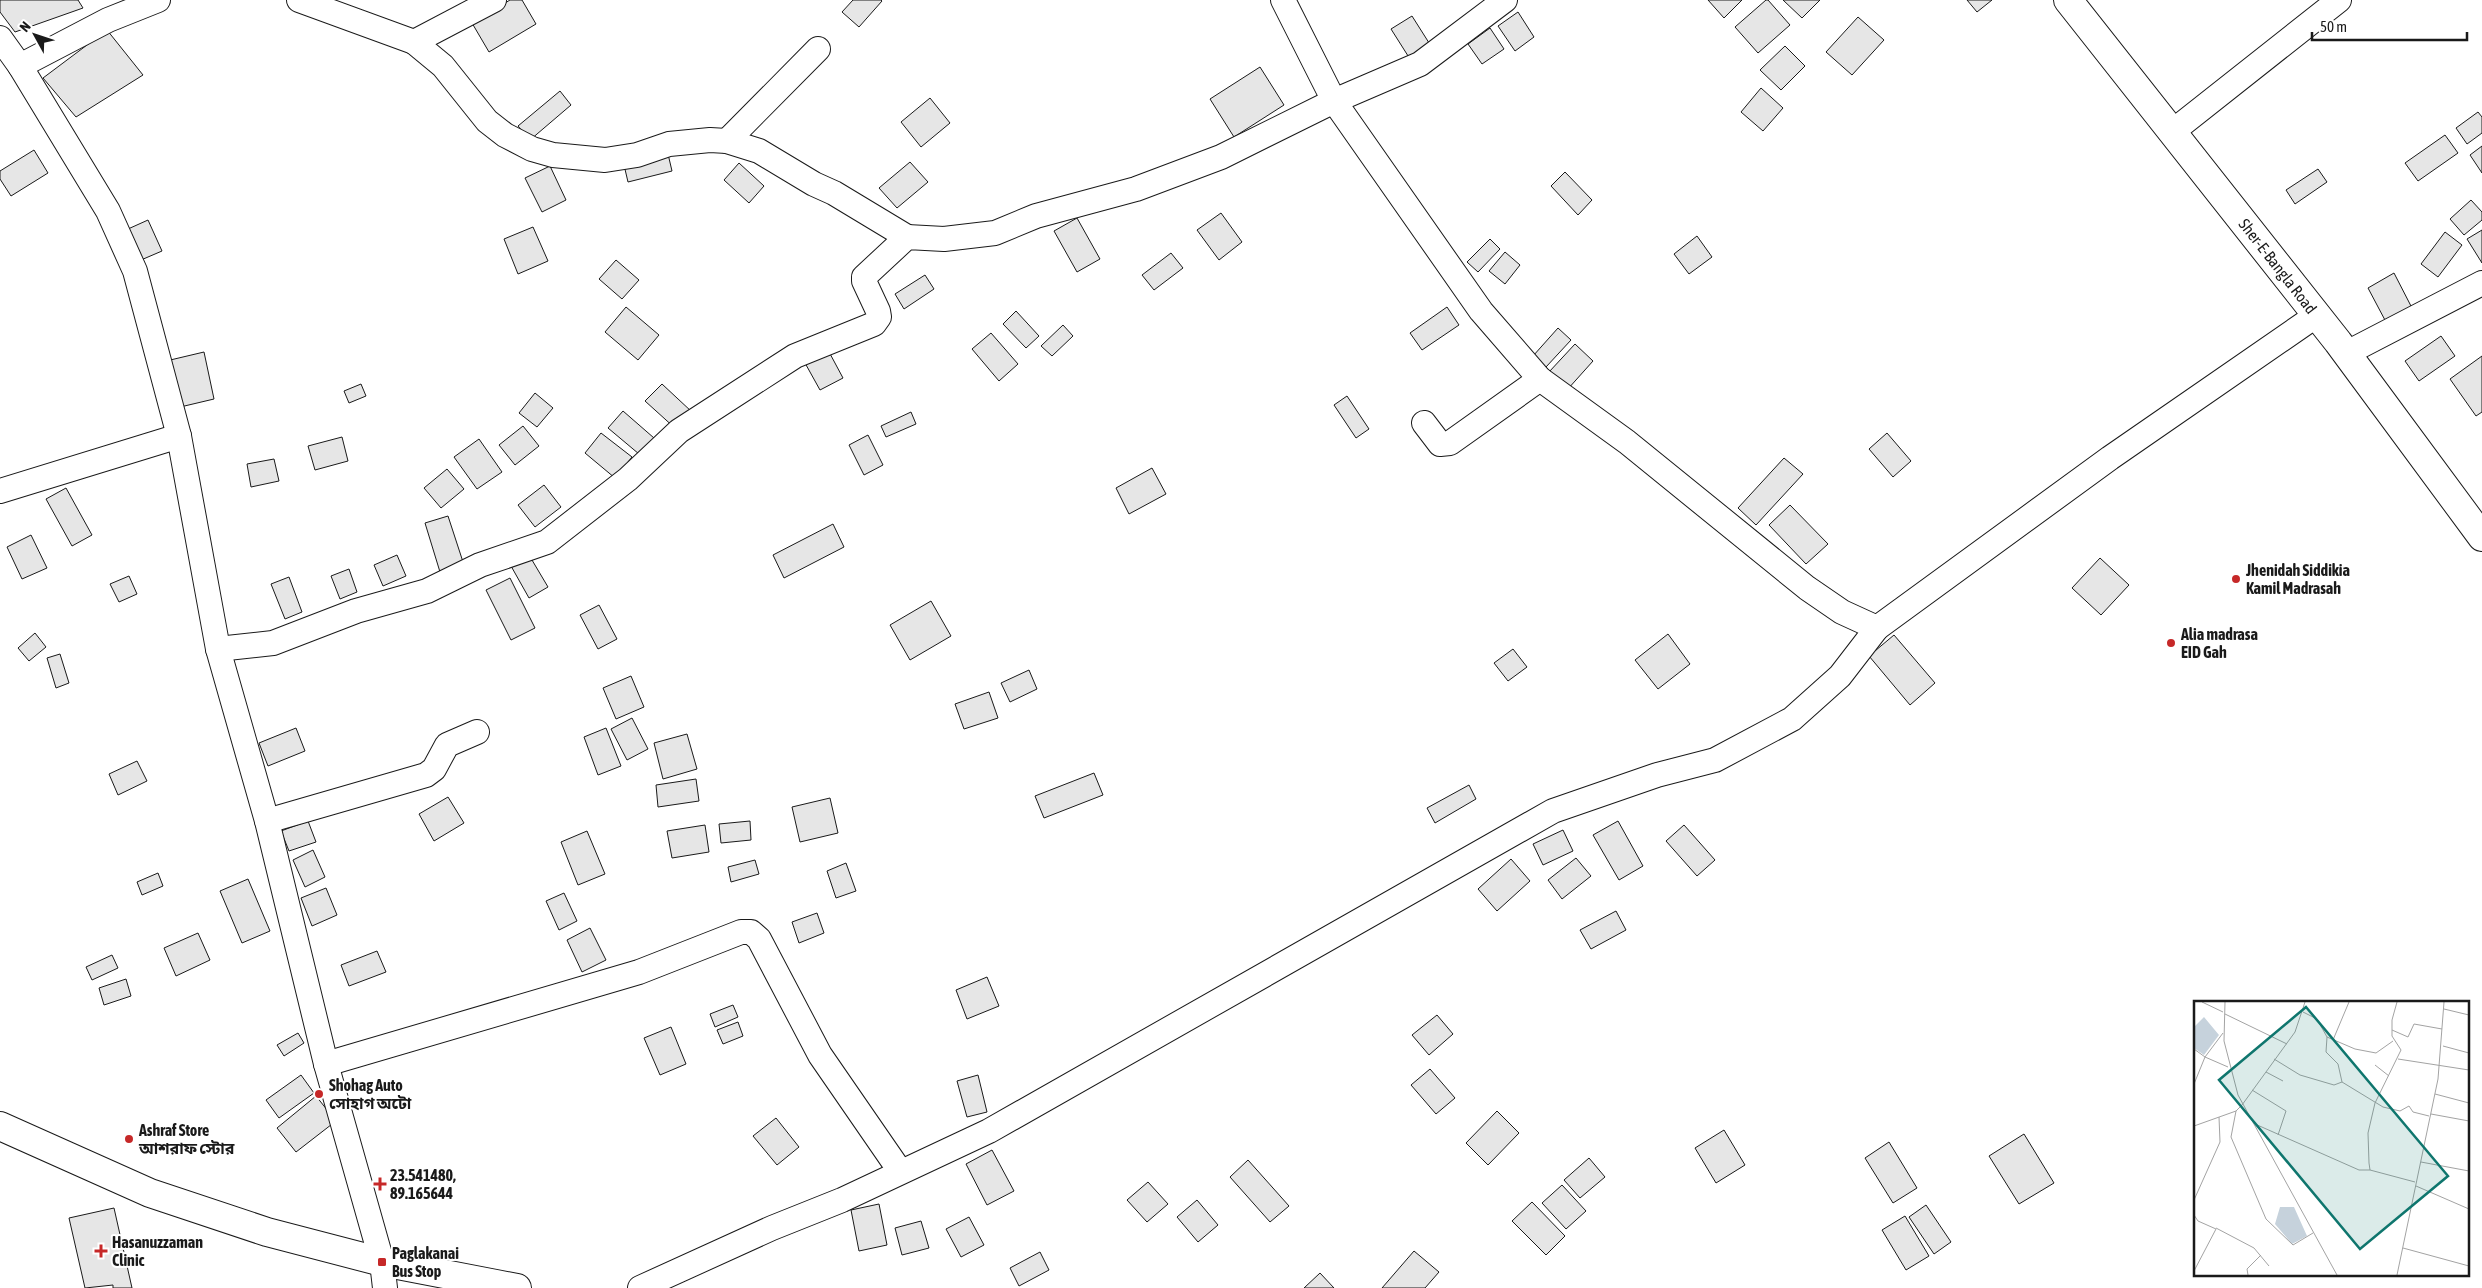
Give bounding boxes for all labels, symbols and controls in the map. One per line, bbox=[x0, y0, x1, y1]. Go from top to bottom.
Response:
north arrow bbox=[10, 10, 60, 60]
scale bar bbox=[2312, 10, 2467, 42]
text: N bbox=[16, 18, 34, 35]
text: 50 m bbox=[2320, 18, 2347, 35]
street label: Sher-E-Bangla Road bbox=[2235, 215, 2321, 318]
place label: Jhenidah Siddikia Kamil Madrasah bbox=[2245, 561, 2350, 597]
marker: Jhenidah Siddikia Kamil Madrasah bbox=[2230, 573, 2242, 585]
place label: Alia madrasa EID Gah bbox=[2180, 625, 2258, 661]
marker: Alia madrasa EID Gah bbox=[2165, 637, 2177, 649]
inset map bbox=[2194, 1001, 2470, 1276]
place label: Shohag Auto সোহাগ অটো bbox=[329, 1076, 412, 1112]
marker: Shohag Auto সোহাগ অটো bbox=[313, 1088, 325, 1100]
place label: Ashraf Store আশরাফ স্টোর bbox=[138, 1121, 235, 1157]
marker: Ashraf Store আশরাফ স্টোর bbox=[123, 1133, 135, 1145]
place label: 23.541480, 89.165644 bbox=[390, 1166, 456, 1202]
marker: 23.541480, 89.165644 bbox=[374, 1178, 386, 1190]
place label: Hasanuzzaman Clinic bbox=[112, 1233, 203, 1269]
marker: Hasanuzzaman Clinic bbox=[94, 1244, 108, 1258]
place label: Paglakanai Bus Stop bbox=[392, 1244, 459, 1280]
marker: Paglakanai Bus Stop bbox=[376, 1256, 388, 1268]

